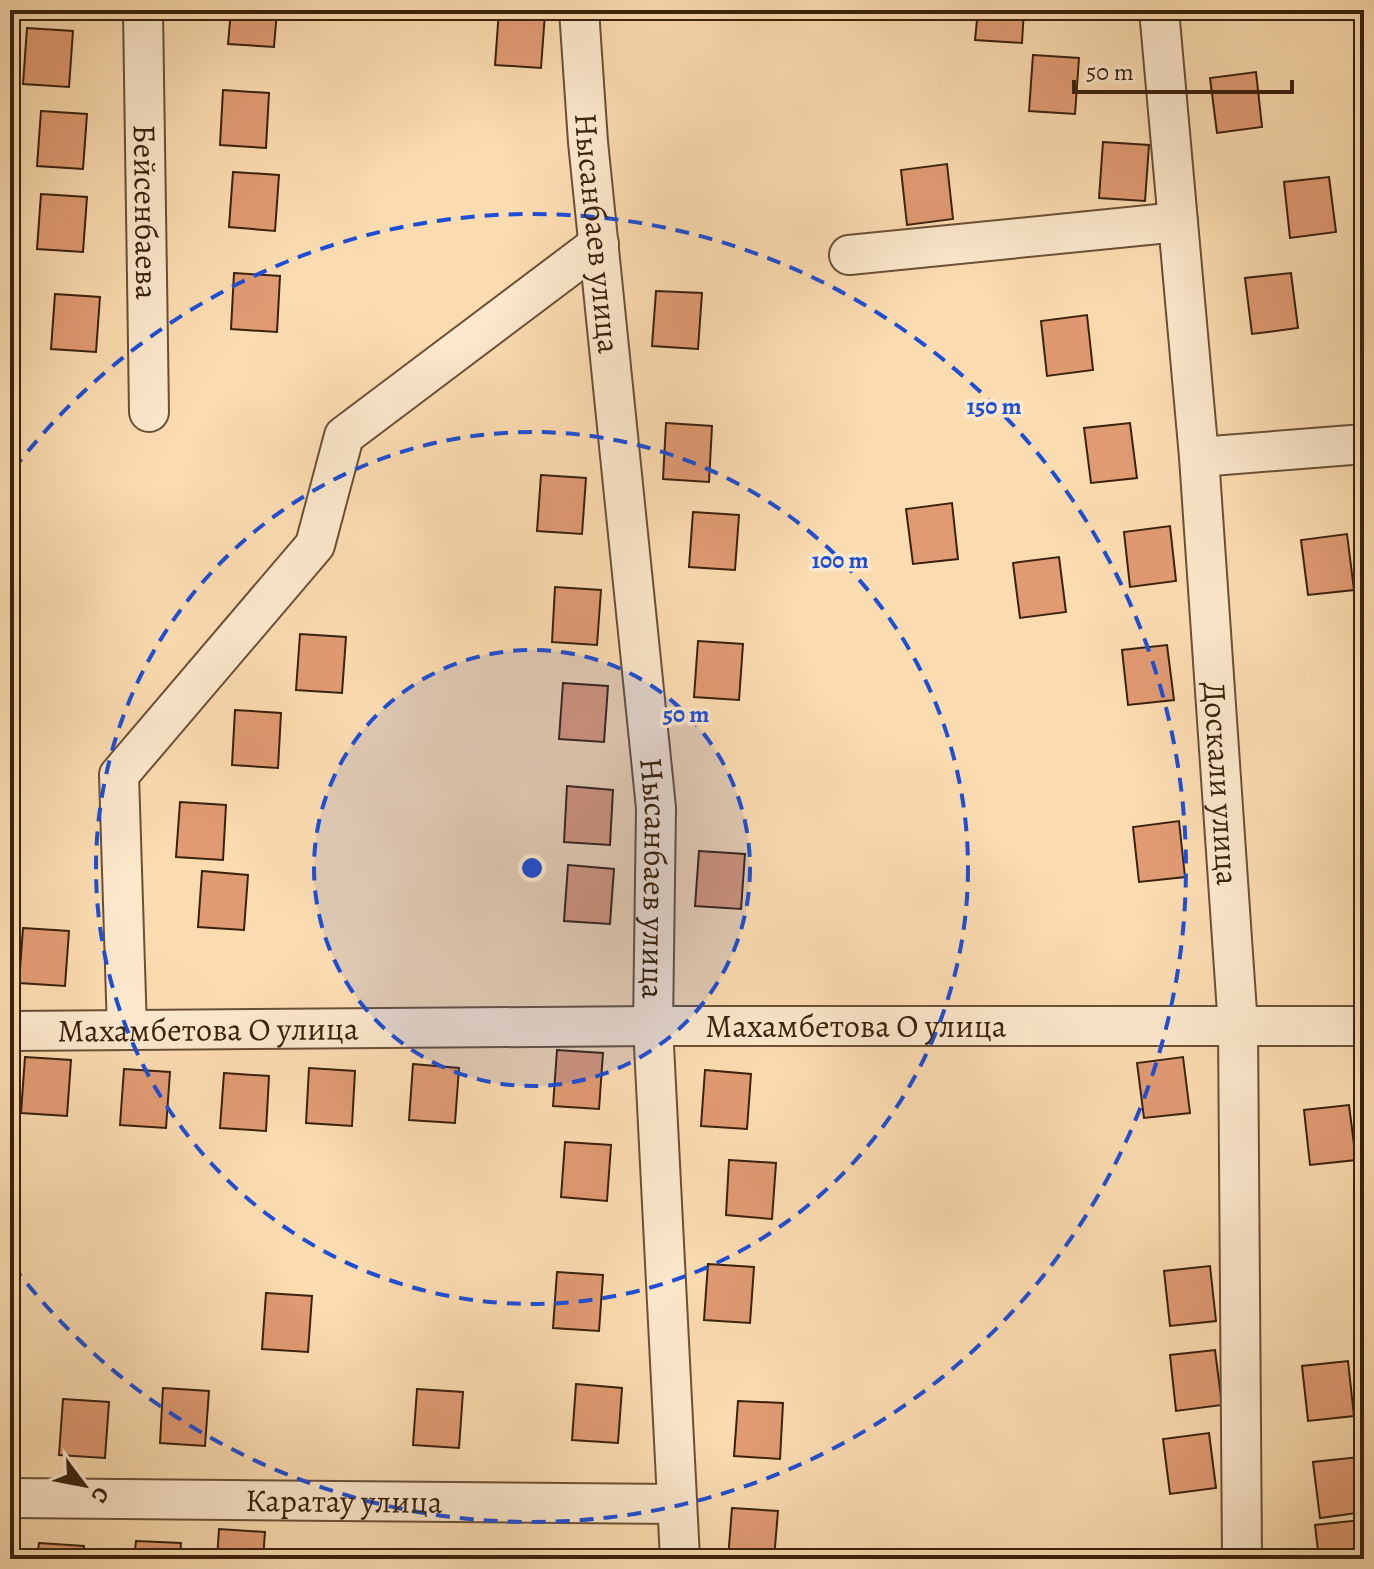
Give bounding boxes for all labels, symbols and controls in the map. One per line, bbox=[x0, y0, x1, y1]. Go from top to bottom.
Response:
scale bar bbox=[1074, 44, 1292, 94]
text: 50 m bbox=[1086, 56, 1134, 88]
street label: Нысанбаев улица bbox=[564, 111, 631, 356]
street label: Бейсенбаева bbox=[123, 124, 169, 300]
text: 150 m bbox=[966, 390, 1022, 422]
text: 100 m bbox=[811, 544, 869, 576]
street label: Доскали улица bbox=[1192, 680, 1250, 887]
text: 50 m bbox=[663, 698, 709, 730]
street label: Нысанбаев улица bbox=[629, 755, 678, 1000]
centre of rings bbox=[518, 854, 546, 882]
street label: Махамбетова О улица bbox=[705, 1004, 1007, 1048]
street label: Махамбетова О улица bbox=[57, 1006, 359, 1053]
north arrow bbox=[44, 1445, 124, 1525]
street label: Каратау улица bbox=[245, 1478, 443, 1524]
text: С bbox=[84, 1481, 116, 1509]

